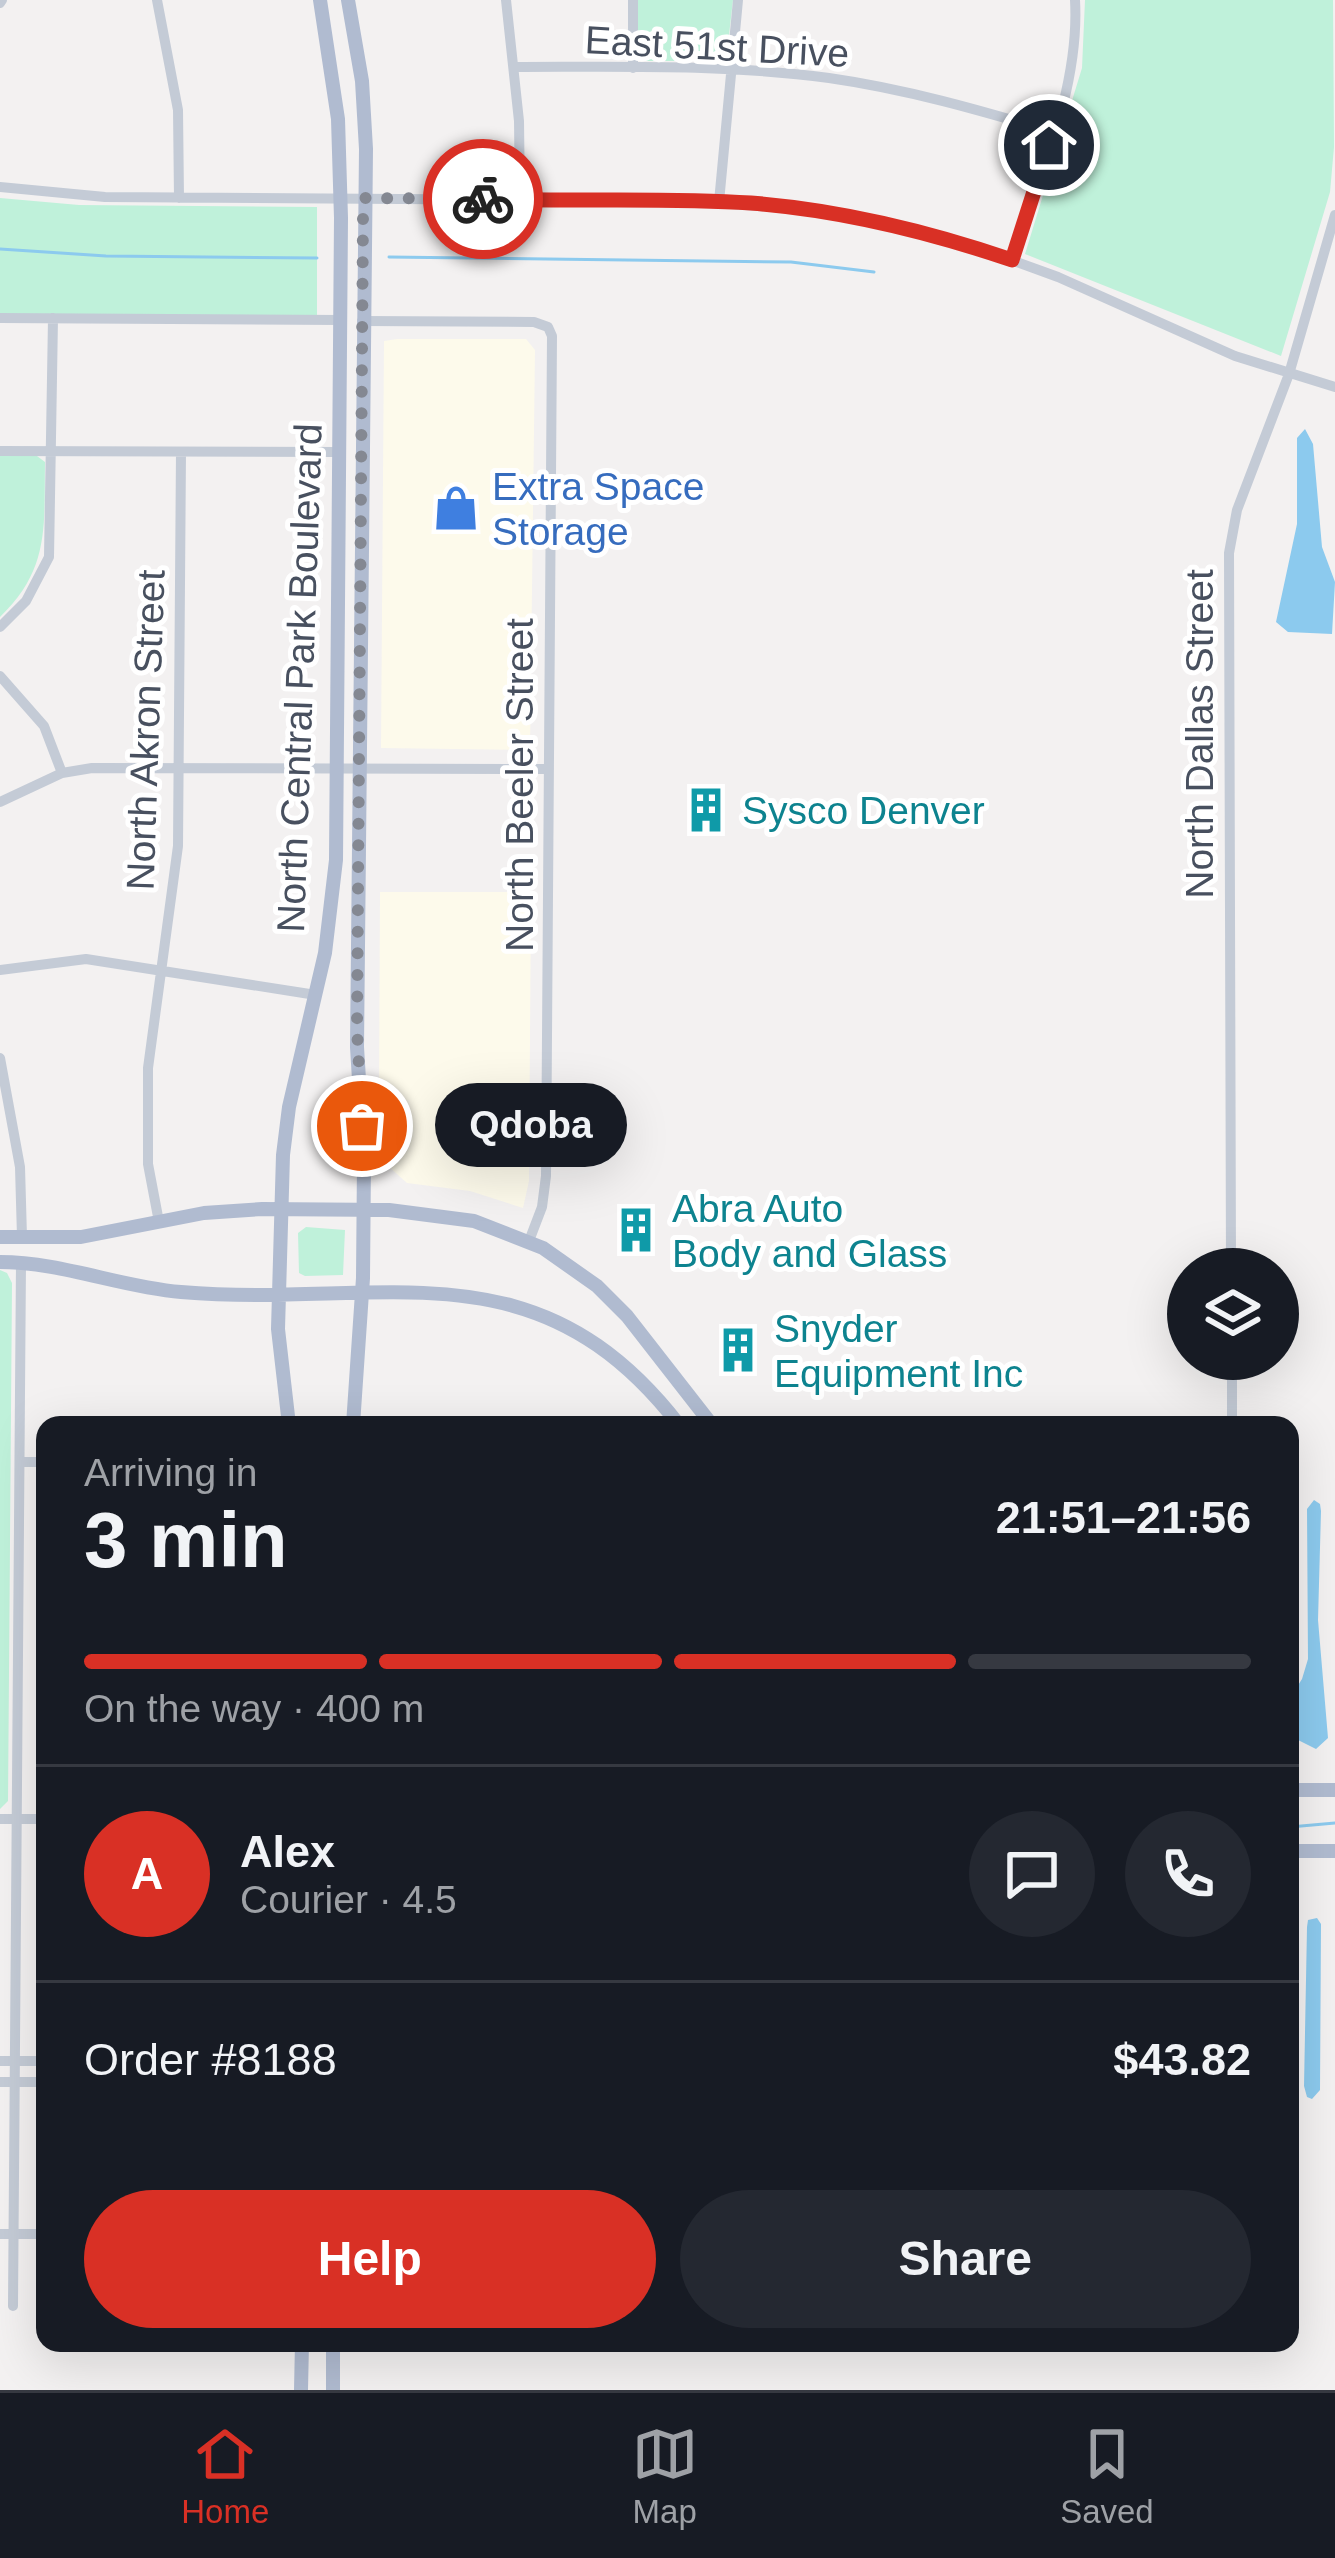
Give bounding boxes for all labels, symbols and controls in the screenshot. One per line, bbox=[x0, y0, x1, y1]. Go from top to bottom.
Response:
street label: East 51st Drive bbox=[584, 18, 850, 75]
pin bbox=[998, 94, 1100, 196]
icon: home bbox=[1016, 112, 1082, 178]
courier bbox=[423, 139, 543, 259]
icon: bike bbox=[450, 166, 516, 232]
street label: North Central Park Boulevard bbox=[269, 423, 330, 933]
place label: Extra Space Storage bbox=[492, 465, 704, 553]
shop icon: Extra Space Storage bbox=[431, 483, 481, 533]
street label: North Akron Street bbox=[118, 569, 173, 891]
street label: North Dallas Street bbox=[1178, 569, 1221, 899]
street label: North Beeler Street bbox=[498, 618, 541, 952]
building icon: Sysco Denver bbox=[681, 785, 731, 835]
place label: Sysco Denver bbox=[742, 789, 985, 832]
pin bbox=[311, 1075, 413, 1177]
callout: Qdoba bbox=[434, 1084, 626, 1168]
icon: bag bbox=[329, 1093, 395, 1159]
text: Qdoba bbox=[469, 1103, 593, 1146]
place label: Abra Auto Body and Glass bbox=[672, 1187, 947, 1275]
building icon: Abra Auto Body and Glass bbox=[611, 1205, 661, 1255]
map controls bbox=[1167, 1248, 1299, 1380]
button: layers bbox=[1167, 1248, 1299, 1380]
place label: Snyder Equipment Inc bbox=[774, 1307, 1023, 1395]
building icon: Snyder Equipment Inc bbox=[713, 1325, 763, 1375]
text: Arriving in bbox=[84, 1451, 257, 1494]
text: 21:51–21:56 bbox=[996, 1492, 1251, 1543]
text: 3 min bbox=[84, 1496, 288, 1584]
text: On the way · 400 m bbox=[84, 1687, 424, 1730]
button: chat bbox=[969, 1811, 1095, 1937]
button: phone bbox=[1125, 1811, 1251, 1937]
text: Alex bbox=[240, 1826, 335, 1877]
text: A bbox=[131, 1848, 163, 1899]
text: Courier · 4.5 bbox=[240, 1878, 457, 1921]
text: Order #8188 bbox=[84, 2034, 337, 2085]
text: $43.82 bbox=[1113, 2034, 1251, 2085]
button: Help bbox=[84, 2190, 656, 2328]
button: Share bbox=[680, 2190, 1251, 2328]
tab: Home bbox=[181, 2421, 269, 2531]
tab: Map bbox=[632, 2421, 698, 2531]
tab: Saved bbox=[1060, 2421, 1154, 2531]

